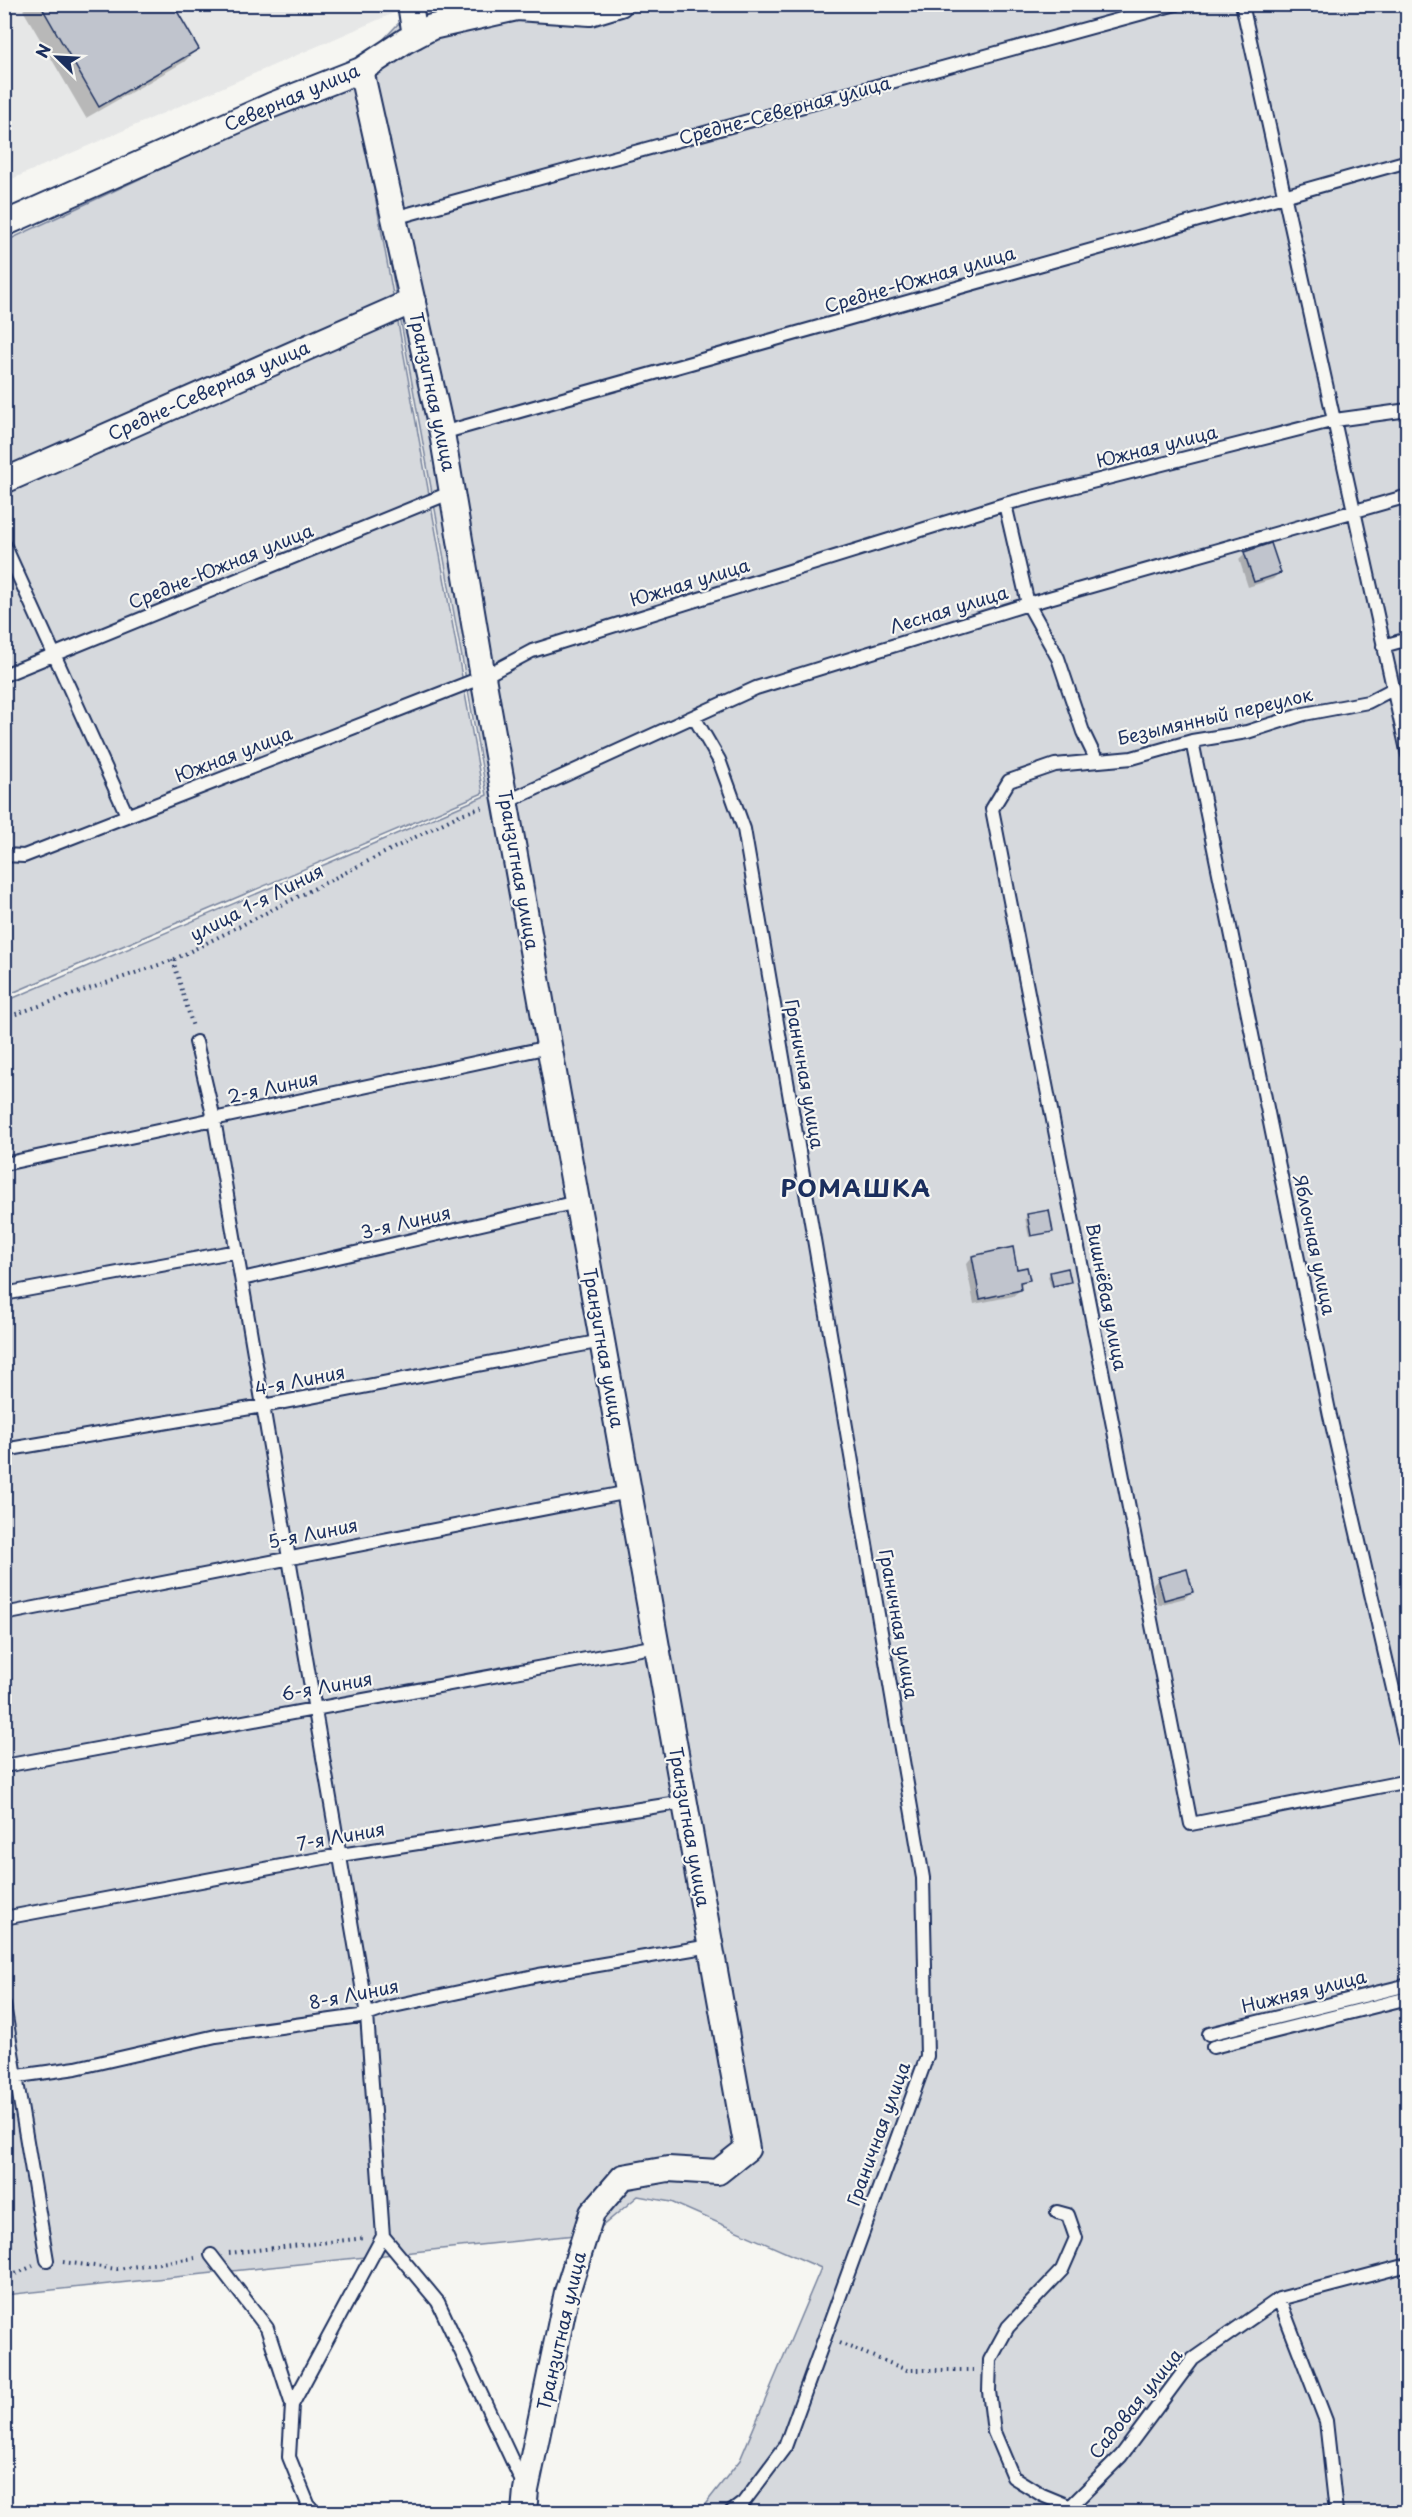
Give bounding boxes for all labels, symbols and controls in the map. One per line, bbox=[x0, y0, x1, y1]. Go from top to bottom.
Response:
north arrow bbox=[27, 27, 87, 87]
text: N bbox=[29, 40, 56, 61]
street label: Северная улица bbox=[220, 56, 364, 137]
street label: Средне-Северная улица bbox=[676, 68, 894, 151]
street label: Средне-Южная улица bbox=[821, 238, 1019, 319]
street label: Транзитная улица bbox=[403, 310, 464, 474]
street label: Средне-Северная улица bbox=[103, 333, 314, 446]
street label: Южная улица bbox=[1093, 417, 1221, 474]
street label: Средне-Южная улица bbox=[124, 516, 318, 615]
street label: Южная улица bbox=[626, 550, 753, 613]
street label: Лесная улица bbox=[886, 578, 1012, 639]
street label: Безымянный переулок bbox=[1114, 680, 1315, 751]
street label: Южная улица bbox=[171, 719, 297, 788]
street label: Транзитная улица bbox=[492, 788, 547, 952]
street label: улица 1-я Линия bbox=[185, 856, 328, 947]
street label: Граничная улица bbox=[779, 997, 832, 1151]
street label: 2-я Линия bbox=[225, 1064, 321, 1109]
district label: РОМАШКА bbox=[780, 1169, 932, 1205]
street label: Яблочная улица bbox=[1287, 1172, 1344, 1318]
street label: 3-я Линия bbox=[358, 1198, 453, 1245]
street label: Вишнёвая улица bbox=[1080, 1221, 1135, 1373]
street label: Транзитная улица bbox=[577, 1266, 632, 1430]
street label: 4-я Линия bbox=[252, 1358, 347, 1402]
street label: 5-я Линия bbox=[265, 1511, 360, 1554]
street label: Граничная улица bbox=[873, 1547, 926, 1701]
street label: 6-я Линия bbox=[279, 1664, 374, 1707]
street label: Транзитная улица bbox=[663, 1745, 718, 1909]
street label: 7-я Линия bbox=[295, 1814, 387, 1857]
street label: Нижняя улица bbox=[1238, 1962, 1370, 2019]
street label: 8-я Линия bbox=[307, 1972, 401, 2015]
street label: Граничная улица bbox=[839, 2057, 916, 2209]
street label: Транзитная улица bbox=[529, 2248, 592, 2413]
street label: Садовая улица bbox=[1082, 2341, 1188, 2464]

